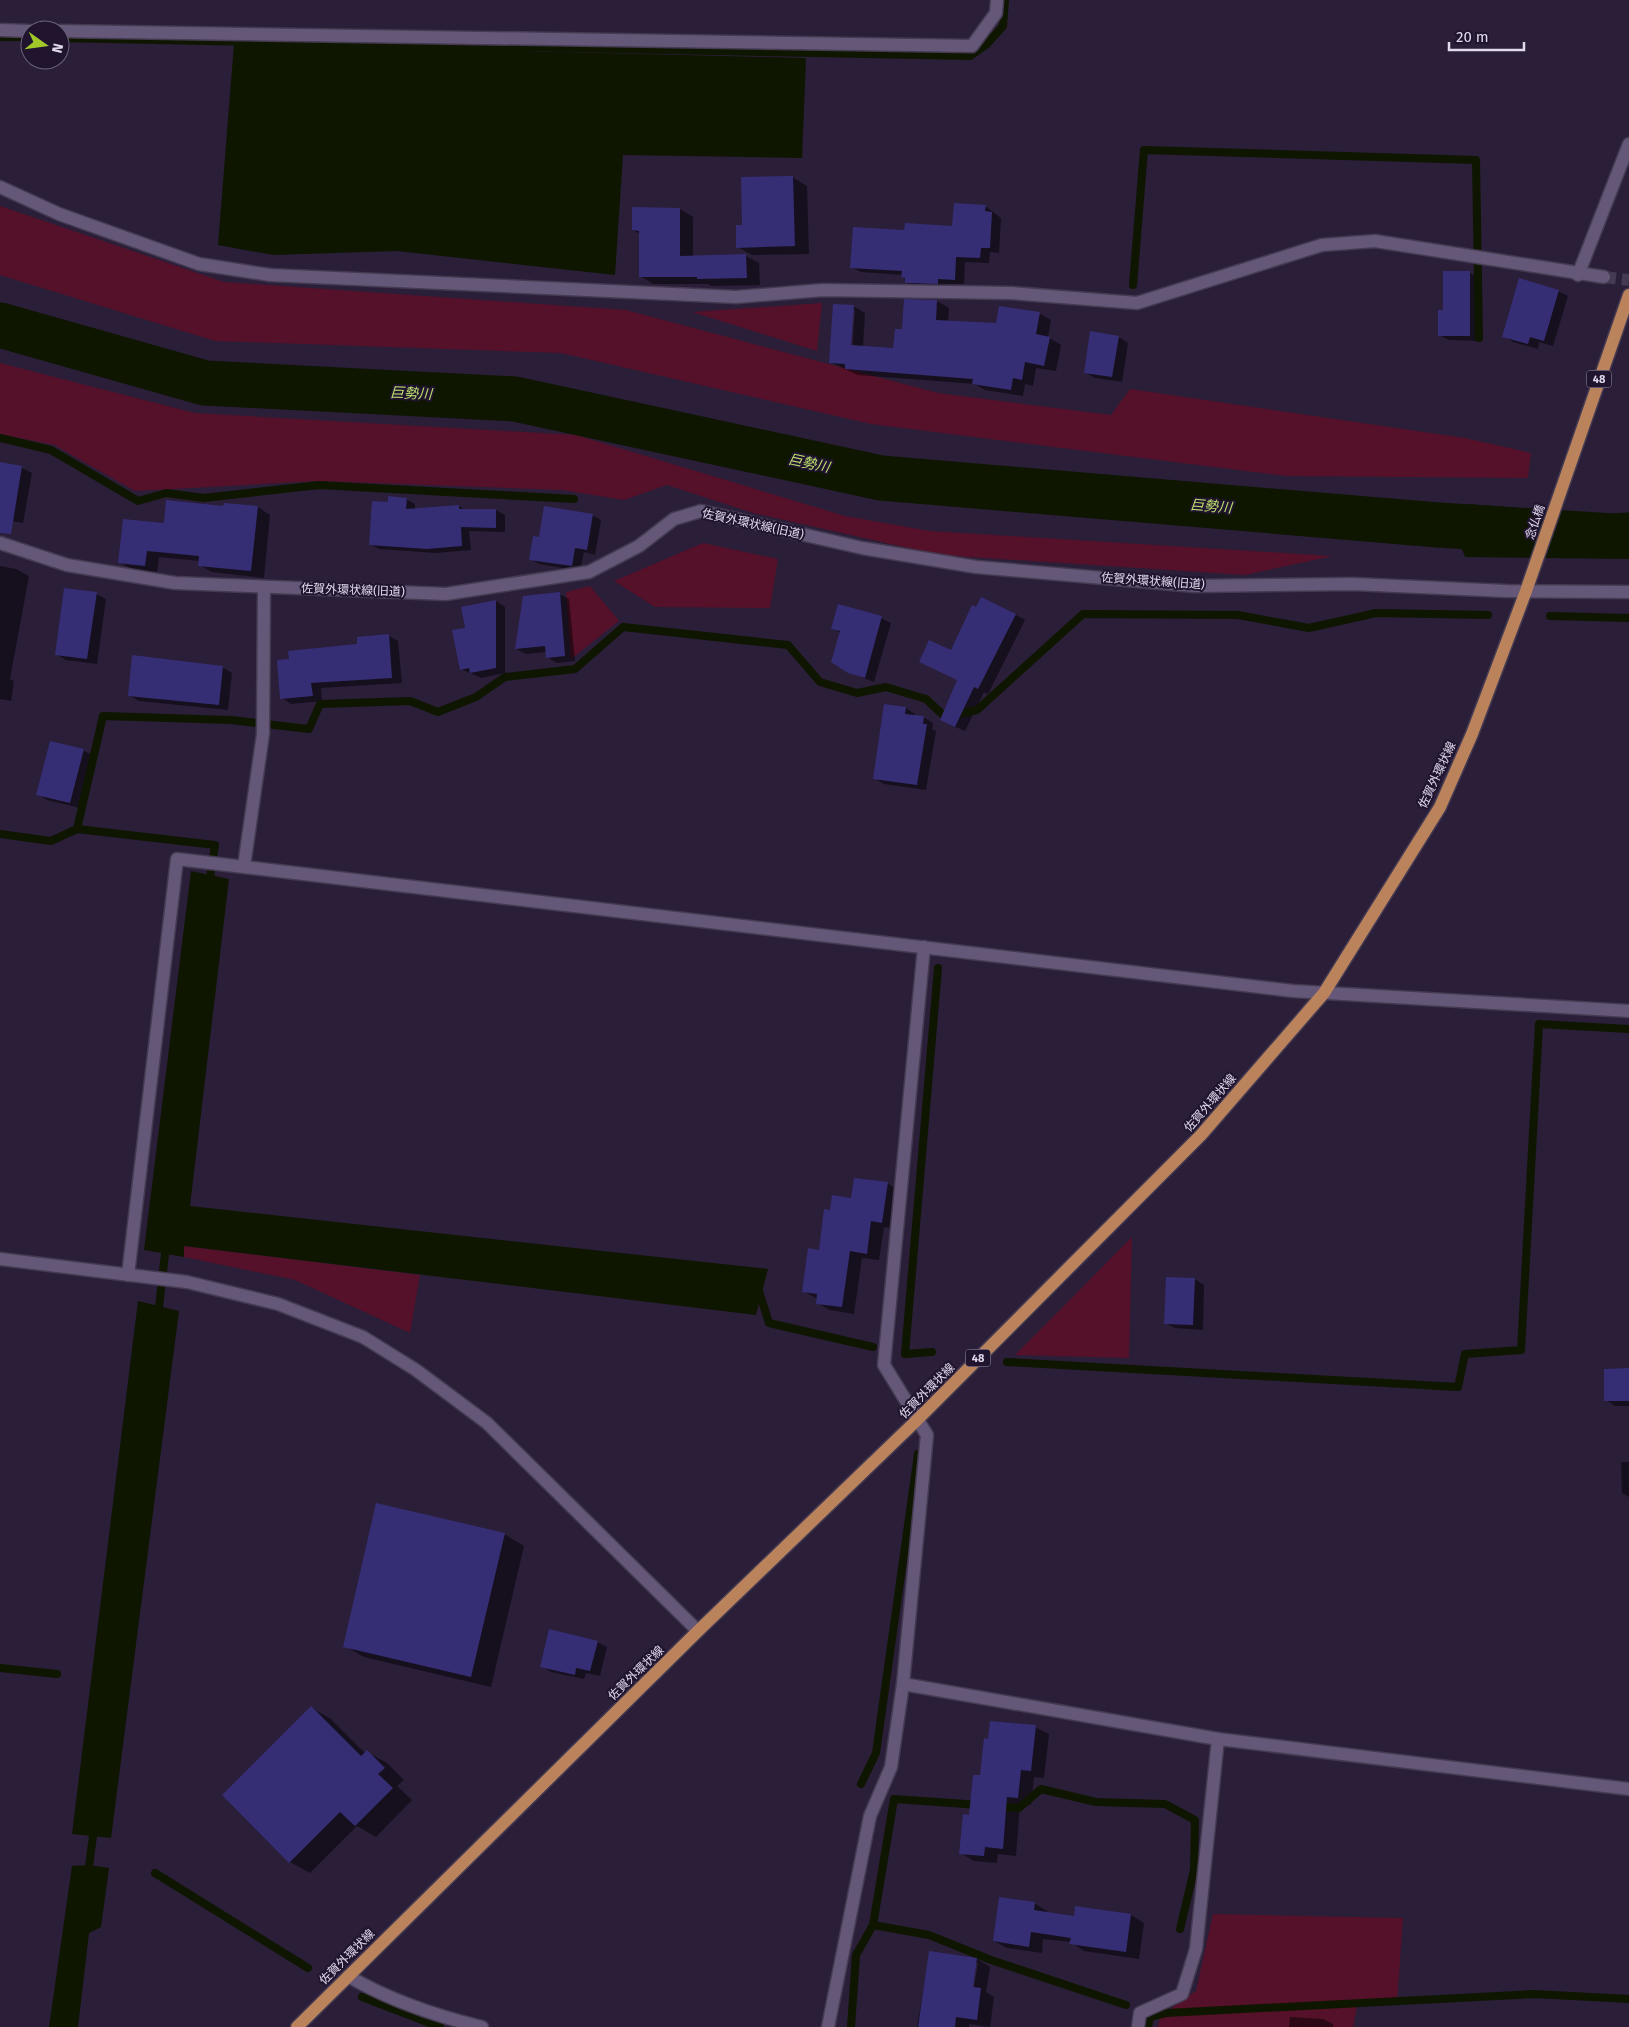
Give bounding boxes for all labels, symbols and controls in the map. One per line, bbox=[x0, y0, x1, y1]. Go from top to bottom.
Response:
north arrow bbox=[20, 20, 70, 70]
scale bar bbox=[1449, 20, 1524, 52]
text: 20 m bbox=[1456, 28, 1489, 46]
text: N bbox=[48, 41, 67, 55]
road number: 48 bbox=[1586, 370, 1612, 388]
water label: 巨勢川 bbox=[390, 384, 434, 403]
water label: 巨勢川 bbox=[787, 451, 833, 477]
water label: 巨勢川 bbox=[1189, 496, 1235, 517]
street label: 念仏橋 bbox=[1523, 503, 1547, 541]
street label: 佐賀外環状線(旧道) bbox=[701, 506, 805, 542]
street label: 佐賀外環状線(旧道) bbox=[1101, 570, 1205, 592]
street label: 佐賀外環状線(旧道) bbox=[301, 581, 405, 599]
street label: 佐賀外環状線 bbox=[1415, 739, 1459, 811]
street label: 佐賀外環状線 bbox=[1181, 1071, 1239, 1135]
road number: 48 bbox=[966, 1350, 990, 1366]
street label: 佐賀外環状線 bbox=[897, 1361, 957, 1421]
street label: 佐賀外環状線 bbox=[605, 1643, 667, 1703]
street label: 佐賀外環状線 bbox=[317, 1927, 377, 1987]

